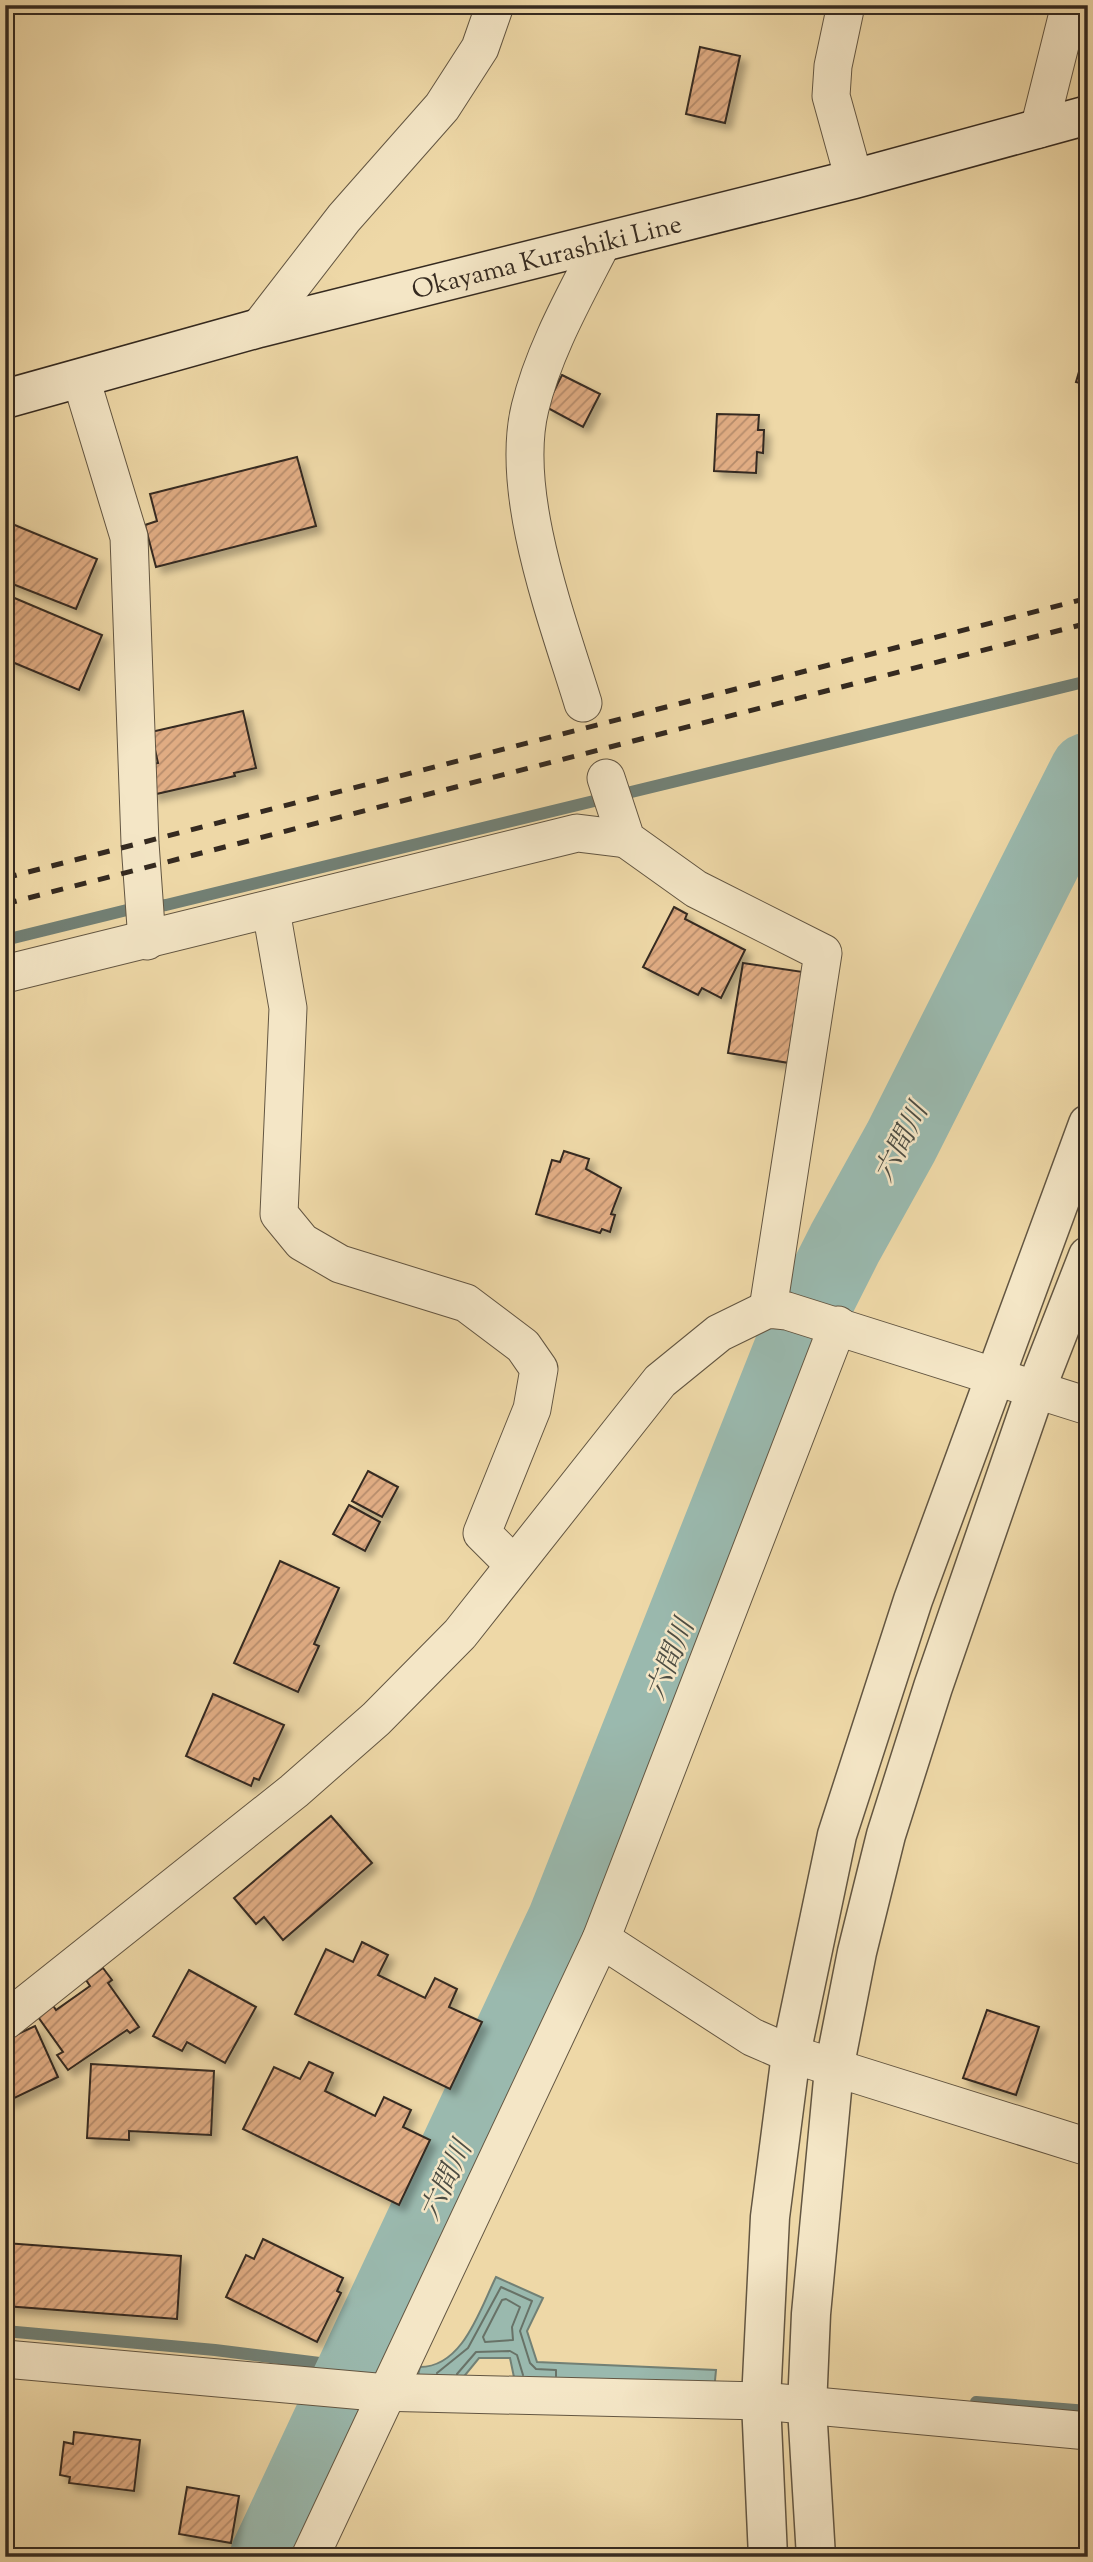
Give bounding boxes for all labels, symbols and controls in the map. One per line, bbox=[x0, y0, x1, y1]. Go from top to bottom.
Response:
street label: Okayama Kurashiki Line bbox=[408, 207, 686, 310]
water label: 六間川 bbox=[866, 1094, 941, 1190]
water label: 六間川 bbox=[638, 1611, 707, 1707]
water label: 六間川 bbox=[412, 2132, 485, 2228]

